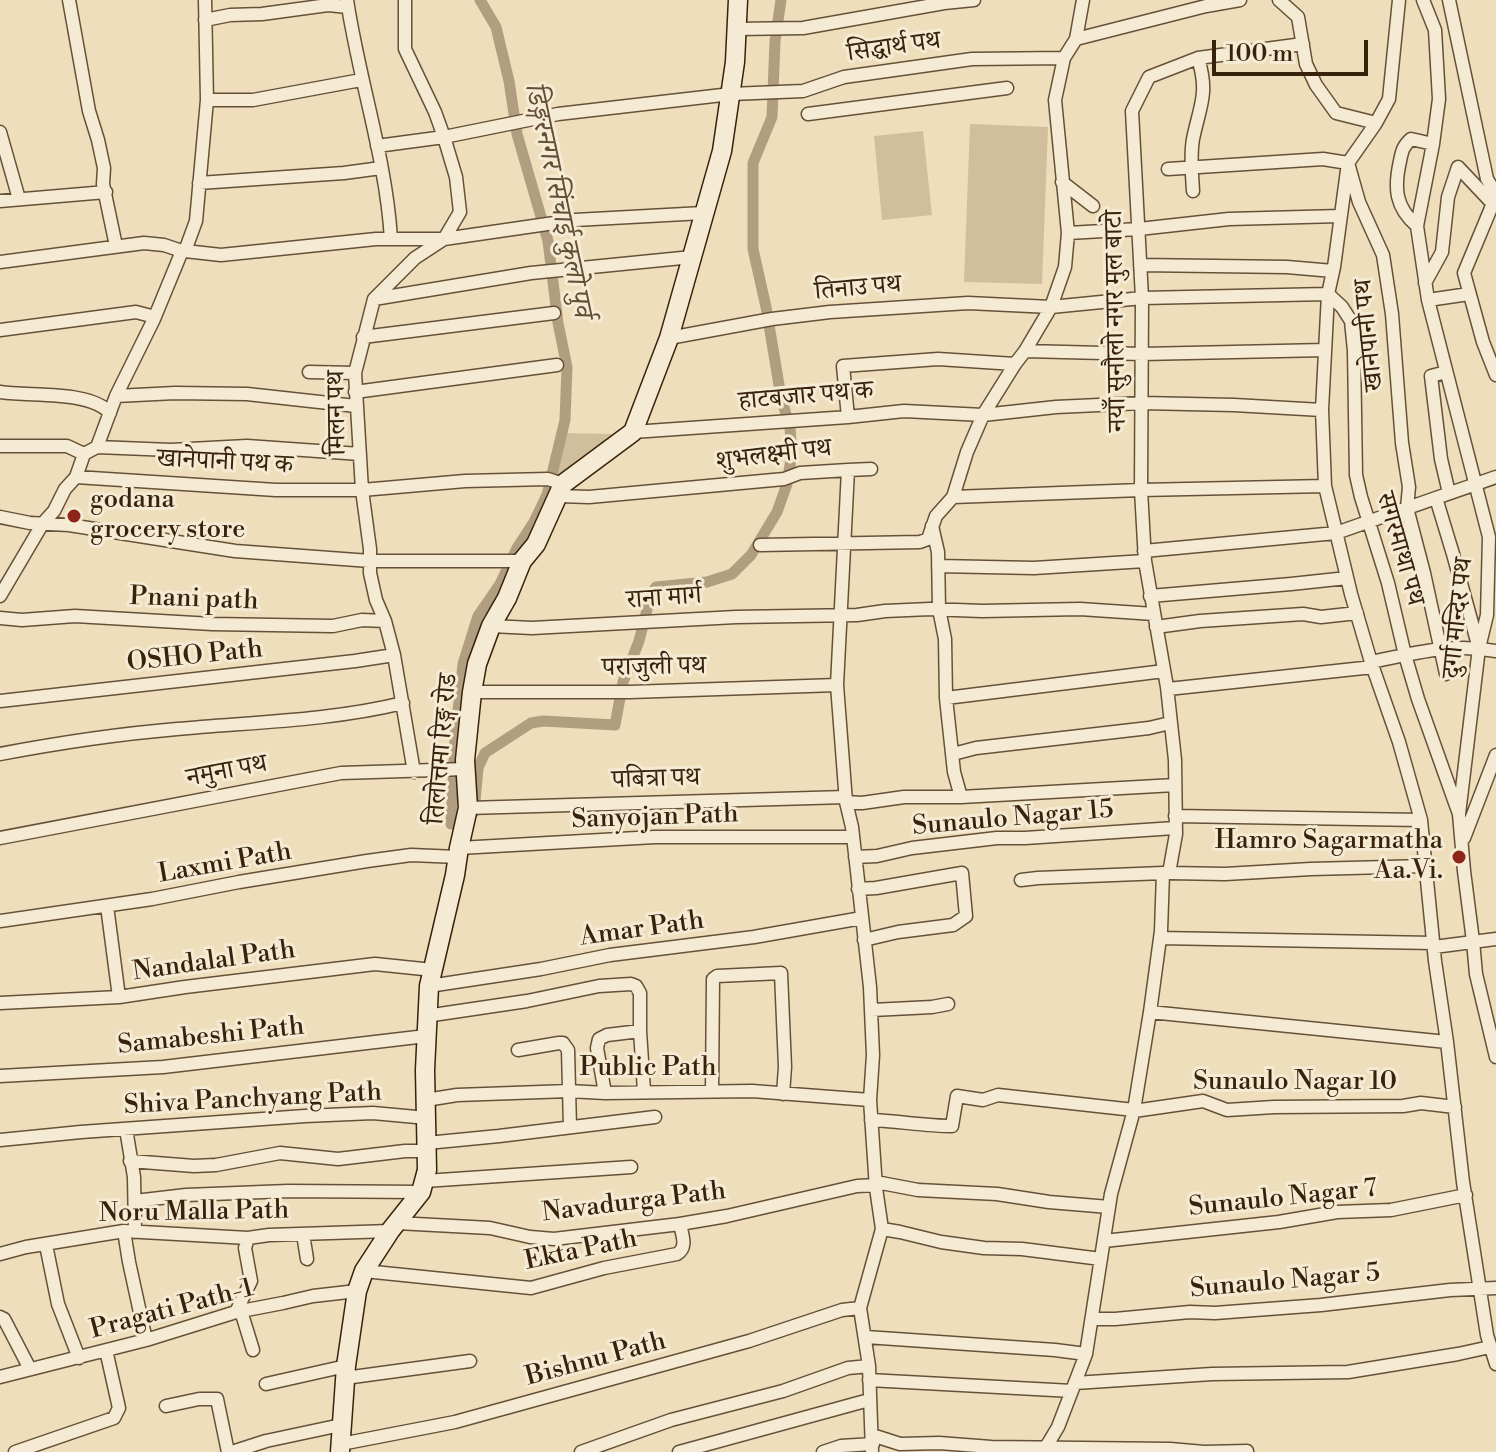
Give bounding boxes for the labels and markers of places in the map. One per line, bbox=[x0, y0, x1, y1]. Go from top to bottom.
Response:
place label: godana grocery store bbox=[90, 485, 245, 546]
marker: godana grocery store bbox=[65, 507, 83, 525]
place label: Hamro Sagarmatha Aa.Vi. bbox=[1215, 826, 1443, 888]
marker: Hamro Sagarmatha Aa.Vi. bbox=[1450, 848, 1468, 866]

